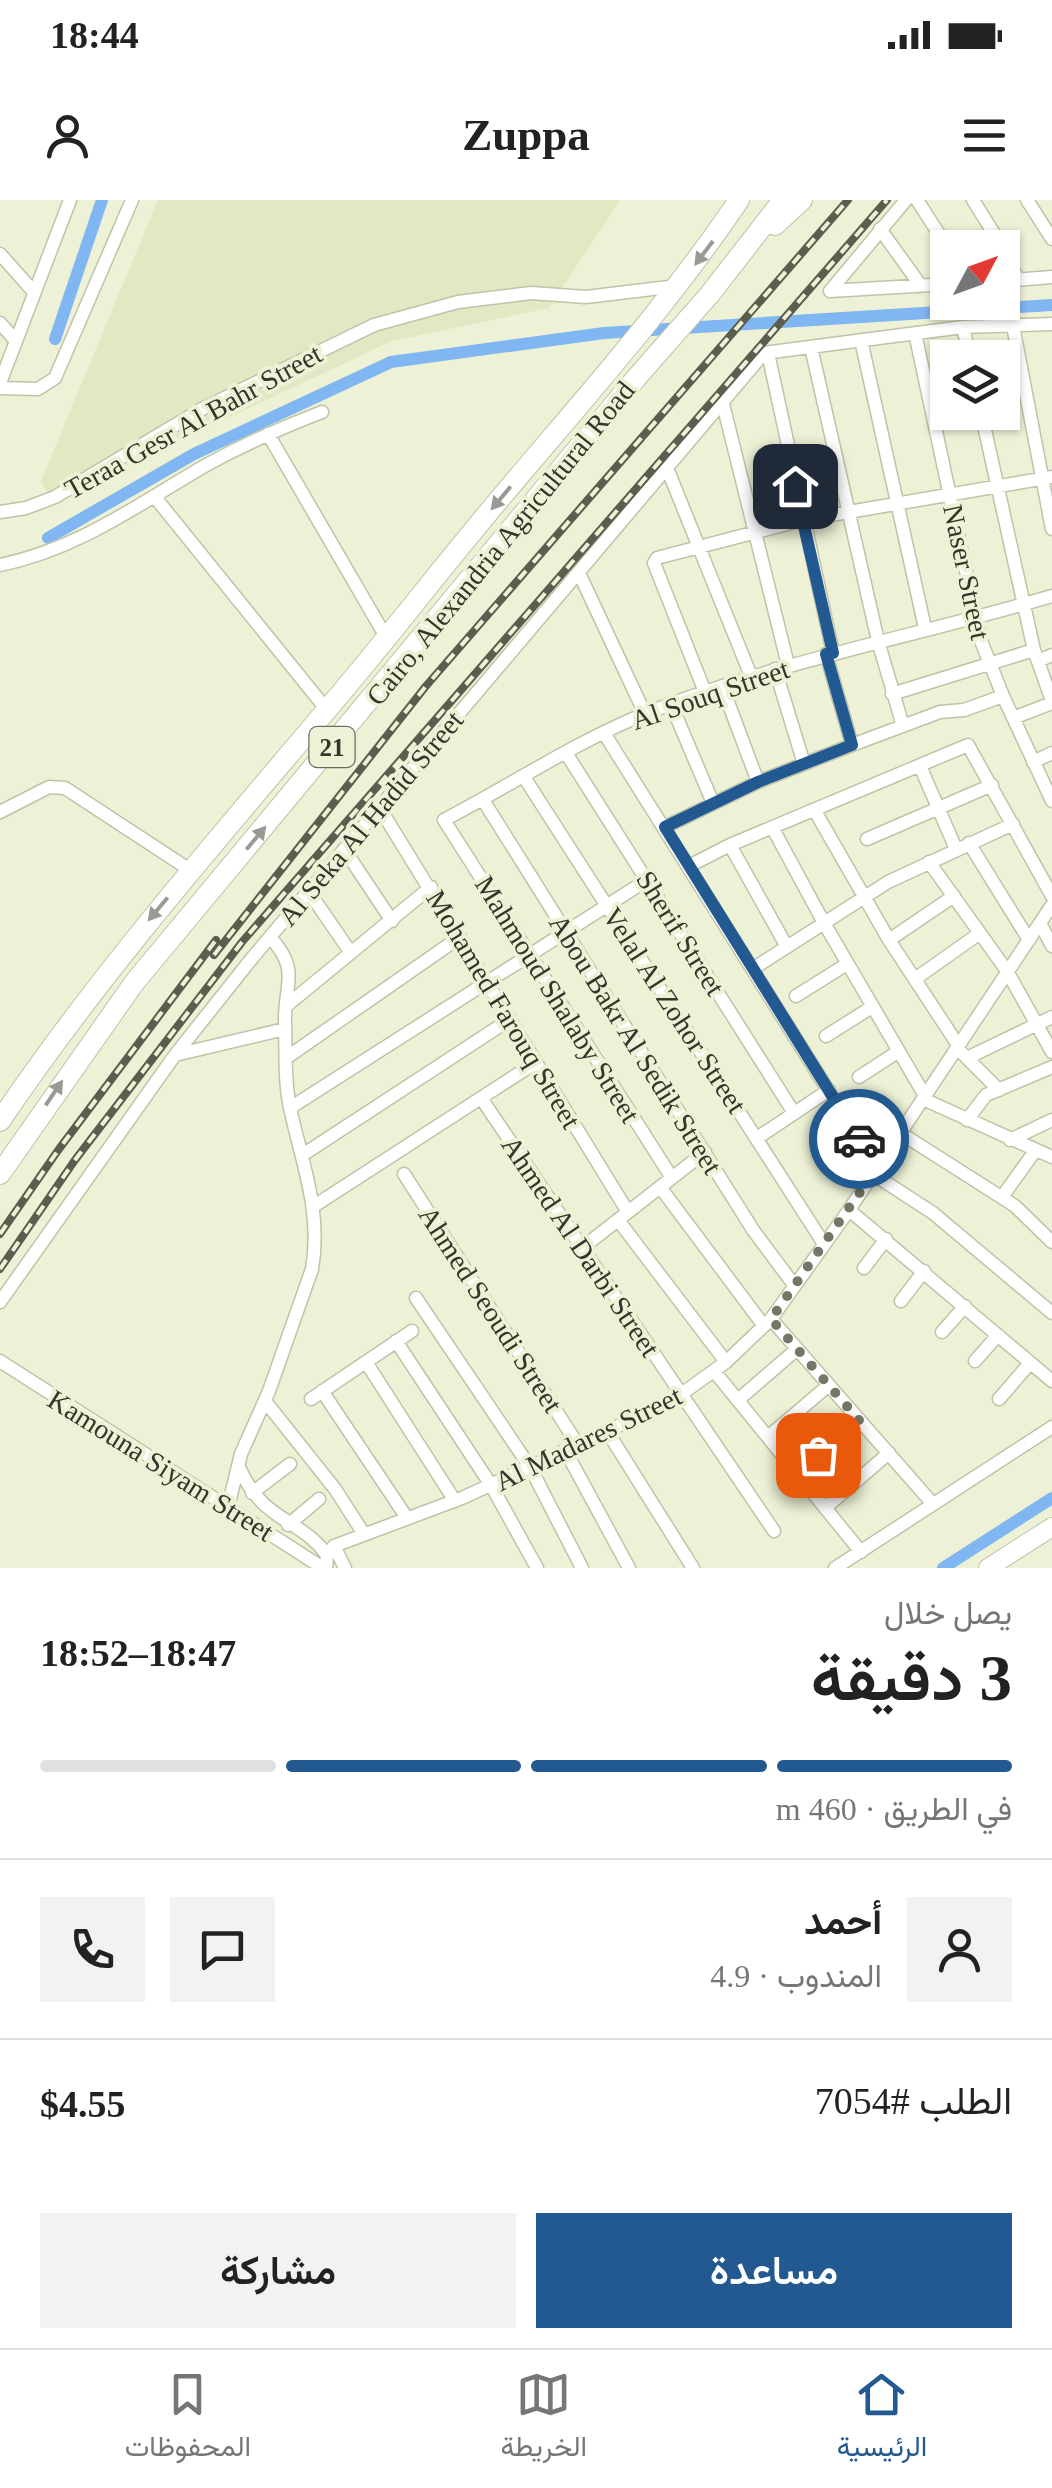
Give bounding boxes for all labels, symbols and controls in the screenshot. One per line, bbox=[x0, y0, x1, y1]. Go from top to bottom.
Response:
text: 18:44 bbox=[50, 14, 139, 56]
icon: person bbox=[40, 108, 95, 163]
icon: menu bbox=[957, 108, 1012, 163]
text: Zuppa bbox=[462, 110, 590, 160]
north arrow bbox=[930, 230, 1020, 320]
map controls bbox=[930, 230, 1020, 430]
one-way arrow bbox=[695, 240, 715, 266]
street label: Teraa Gesr Al Bahr Street bbox=[59, 338, 327, 505]
button: layers bbox=[930, 340, 1020, 430]
street label: Cairo, Alexandria Agricultural Road bbox=[360, 375, 641, 711]
pin bbox=[753, 444, 838, 529]
icon: home bbox=[768, 459, 823, 514]
one-way arrow bbox=[490, 485, 512, 510]
street label: Naser Street bbox=[937, 502, 996, 643]
street label: Al Souq Street bbox=[627, 653, 793, 736]
street label: Al Seka Al Hadid Street bbox=[272, 705, 469, 932]
road number: 21 bbox=[310, 727, 354, 767]
one-way arrow bbox=[244, 825, 266, 850]
street label: Sherif Street bbox=[630, 865, 731, 1001]
street label: Mahmoud Shalaby Street bbox=[469, 870, 646, 1128]
street label: Mohamed Farouq Street bbox=[420, 885, 587, 1134]
one-way arrow bbox=[148, 896, 169, 921]
street label: Velal Al Zohor Street bbox=[597, 902, 753, 1119]
street label: Abou Bakr Al Sedik Street bbox=[543, 909, 728, 1180]
one-way arrow bbox=[44, 1079, 63, 1106]
courier bbox=[809, 1089, 909, 1189]
icon: car bbox=[832, 1112, 887, 1167]
street label: Ahmed Al Darbi Street bbox=[495, 1130, 666, 1362]
street label: Ahmed Seoudi Street bbox=[412, 1200, 569, 1418]
street label: Al Madares Street bbox=[490, 1380, 687, 1497]
street label: Kamouna Siyam Street bbox=[42, 1383, 279, 1547]
pin bbox=[776, 1413, 861, 1498]
icon: bag bbox=[791, 1428, 846, 1483]
text: يصل خلال bbox=[884, 1595, 1012, 1631]
text: 18:47–18:52 bbox=[40, 1632, 236, 1674]
text: 3 دقيقة bbox=[811, 1642, 1012, 1714]
text: في الطريق · 460 m bbox=[776, 1791, 1012, 1827]
button: phone bbox=[40, 1897, 145, 2002]
button: chat bbox=[170, 1897, 275, 2002]
button: person bbox=[907, 1897, 1012, 2002]
text: أحمد bbox=[804, 1900, 882, 1942]
text: المندوب · 4.9 bbox=[710, 1958, 882, 1994]
text: الطلب #7054 bbox=[815, 2080, 1012, 2122]
text: $4.55 bbox=[40, 2083, 126, 2125]
button: مشاركة bbox=[40, 2213, 516, 2328]
button: مساعدة bbox=[536, 2213, 1012, 2328]
tab: المحفوظات bbox=[125, 2367, 251, 2471]
tab: الخريطة bbox=[501, 2367, 587, 2471]
tab: الرئيسية bbox=[837, 2367, 927, 2471]

